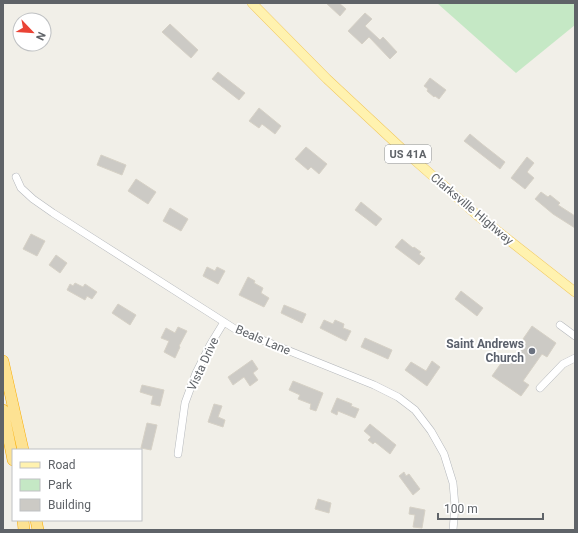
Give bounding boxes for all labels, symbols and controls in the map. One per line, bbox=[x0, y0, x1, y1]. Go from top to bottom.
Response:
north arrow bbox=[12, 12, 52, 52]
text: N bbox=[33, 30, 48, 42]
road number: US 41A bbox=[385, 145, 431, 163]
street label: Clarksville Highway bbox=[428, 170, 516, 248]
street label: Beals Lane bbox=[233, 322, 293, 358]
street label: Vista Drive bbox=[185, 335, 221, 393]
place label: Saint Andrews Church bbox=[446, 337, 524, 365]
marker: Saint Andrews Church bbox=[527, 346, 537, 356]
legend bbox=[12, 449, 142, 521]
text: Road bbox=[48, 458, 76, 472]
text: Park bbox=[48, 478, 73, 492]
scale bar bbox=[438, 495, 543, 521]
text: Building bbox=[48, 498, 91, 512]
text: 100 m bbox=[444, 502, 478, 516]

